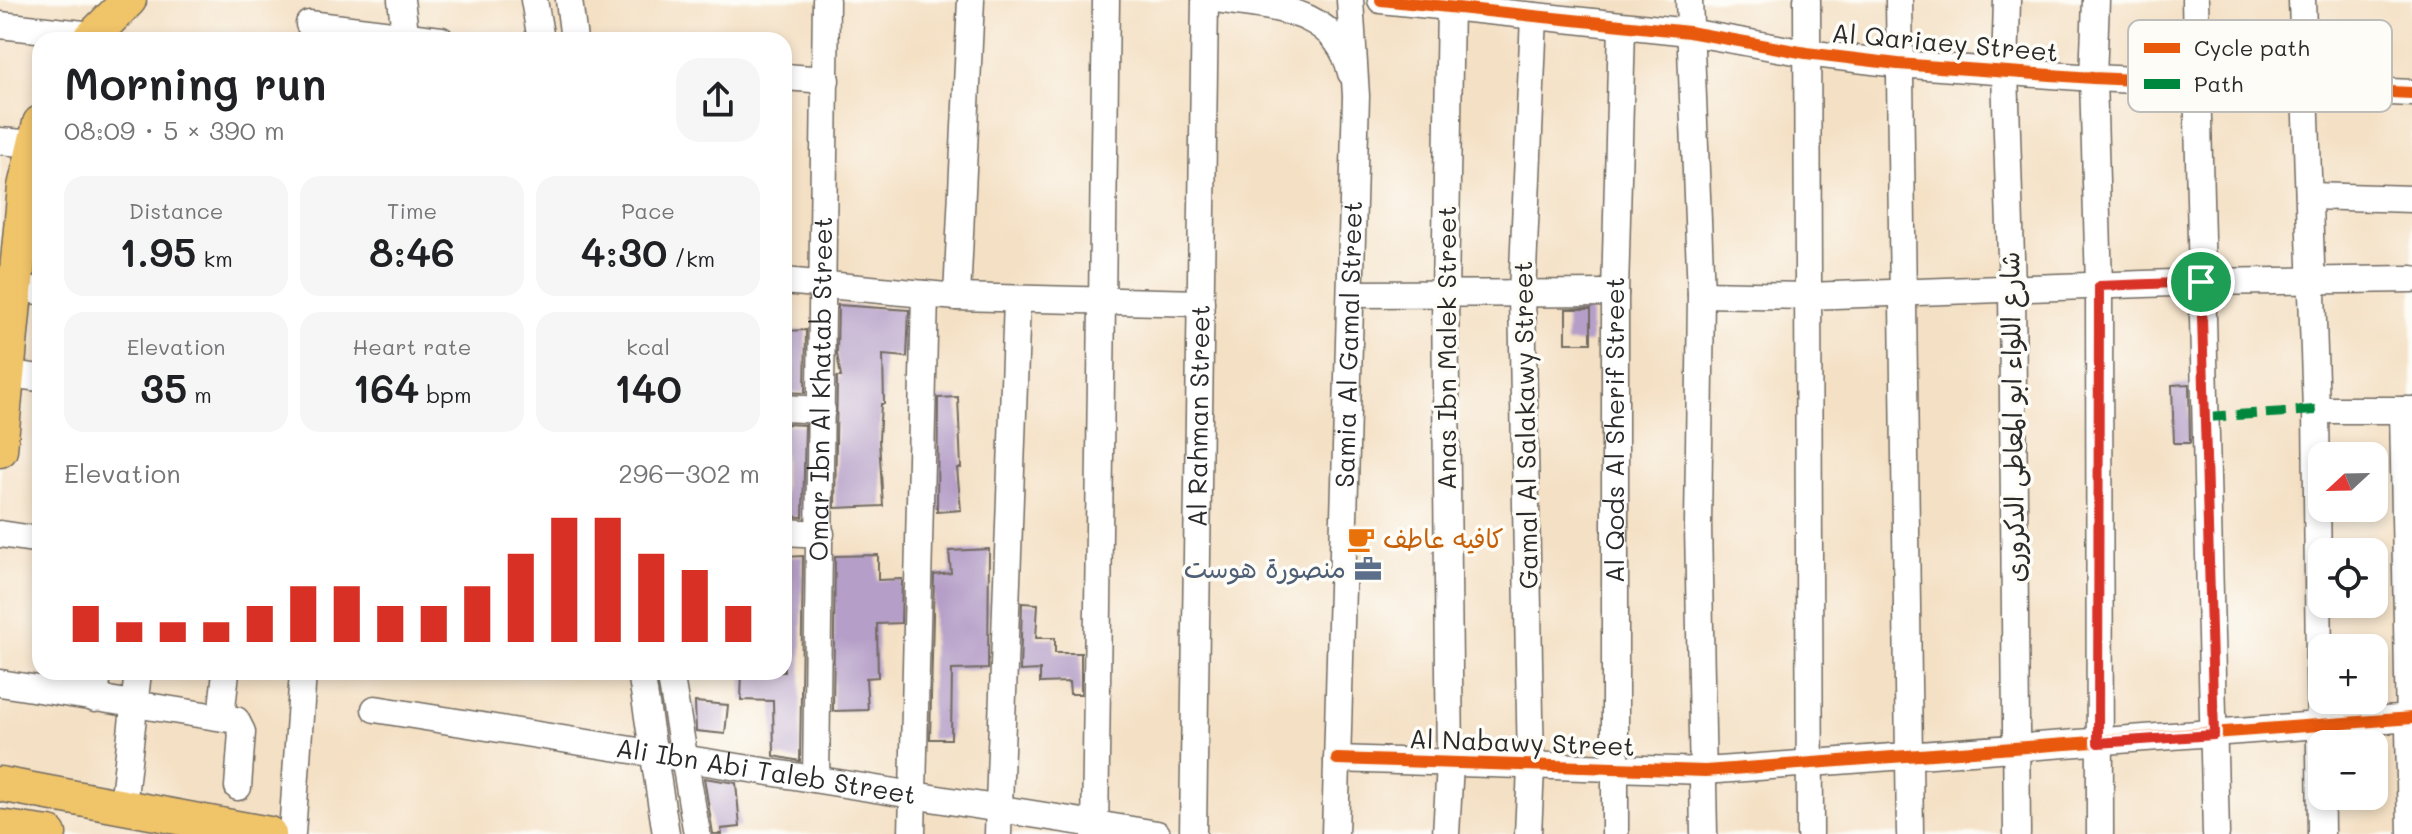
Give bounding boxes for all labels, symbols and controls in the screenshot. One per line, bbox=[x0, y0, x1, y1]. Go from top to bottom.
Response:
street label: Al Qariaey Street bbox=[1830, 15, 2060, 69]
legend bbox=[2128, 20, 2392, 112]
text: Cycle path bbox=[2194, 33, 2310, 62]
text: Morning run bbox=[64, 54, 327, 111]
button: share bbox=[676, 58, 760, 142]
text: Path bbox=[2194, 69, 2243, 98]
text: 08:09 · 5 × 390 m bbox=[64, 113, 285, 147]
text: Distance bbox=[129, 196, 223, 225]
text: Time bbox=[387, 196, 437, 225]
text: Pace bbox=[621, 196, 675, 225]
street label: Samia Al Gamal Street bbox=[1327, 200, 1369, 488]
street label: Anas Ibn Malek Street bbox=[1429, 206, 1463, 490]
street label: Omar Ibn Al Khatab Street bbox=[801, 217, 839, 561]
text: 1.95 bbox=[119, 225, 196, 277]
text: 8:46 bbox=[369, 225, 455, 277]
text: 4:30 bbox=[581, 225, 667, 277]
text: km bbox=[196, 244, 233, 273]
text: /km bbox=[667, 244, 715, 273]
pin bbox=[2167, 248, 2235, 316]
street label: شارع اللواء ابو المعاطى الدكرورى bbox=[1992, 251, 2034, 583]
icon: arrive bbox=[2179, 260, 2223, 304]
street label: Gamal Al Salakawy Street bbox=[1505, 261, 1545, 590]
street label: Al Qods Al Sherif Street bbox=[1597, 276, 1631, 583]
street label: Al Rahman Street bbox=[1179, 304, 1217, 528]
text: Elevation bbox=[127, 332, 225, 361]
text: Heart rate bbox=[353, 332, 471, 361]
text: kcal bbox=[626, 332, 670, 361]
text: 35 bbox=[140, 361, 187, 413]
text: 164 bbox=[353, 361, 419, 413]
text: 140 bbox=[614, 361, 682, 413]
text: m bbox=[187, 380, 212, 409]
text: bpm bbox=[419, 380, 471, 409]
north arrow bbox=[2308, 442, 2388, 522]
map controls bbox=[2308, 442, 2388, 810]
text: Elevation bbox=[64, 456, 181, 490]
text: 296–302 m bbox=[618, 456, 760, 490]
place label: كافيه عاطف bbox=[1383, 521, 1504, 555]
cafe icon: كافيه عاطف bbox=[1346, 524, 1376, 554]
button: locate bbox=[2308, 538, 2388, 618]
place label: منصورة هوست bbox=[1184, 551, 1346, 585]
office icon: منصورة هوست bbox=[1353, 554, 1383, 584]
button: + bbox=[2308, 634, 2388, 714]
street label: Al Nabawy Street bbox=[1409, 721, 1635, 763]
street label: Ali Ibn Abi Taleb Street bbox=[614, 730, 919, 811]
button: − bbox=[2308, 730, 2388, 810]

